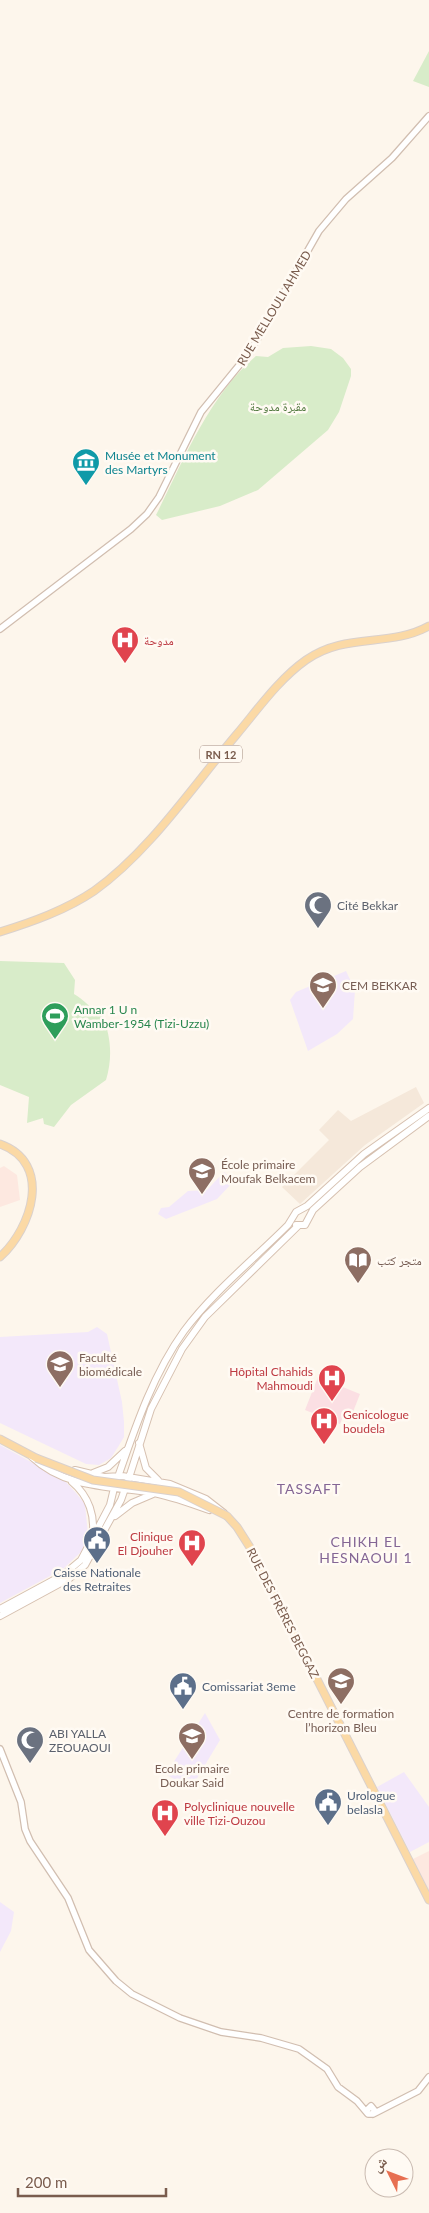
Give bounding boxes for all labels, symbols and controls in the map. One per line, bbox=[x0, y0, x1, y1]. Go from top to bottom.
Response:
street label: RUE MELLOULI AHMED bbox=[234, 248, 314, 368]
park label: مقبرة مدوحة bbox=[250, 399, 306, 414]
museum icon: Musée et Monument des Martyrs bbox=[71, 447, 101, 486]
place label: Musée et Monument des Martyrs bbox=[105, 448, 216, 477]
hospital icon: مدوحة bbox=[110, 625, 140, 664]
place label: مدوحة bbox=[144, 633, 174, 648]
road number: RN 12 bbox=[200, 746, 242, 762]
mosque icon: Cité Bekkar bbox=[303, 890, 333, 929]
place label: Cité Bekkar bbox=[337, 898, 399, 913]
school or university icon: CEM BEKKAR bbox=[308, 970, 338, 1009]
place label: CEM BEKKAR bbox=[342, 978, 418, 993]
sports icon: Annar 1 U n Wamber-1954 (Tizi-Uzzu) bbox=[40, 1001, 70, 1040]
place label: Annar 1 U n Wamber-1954 (Tizi-Uzzu) bbox=[74, 1002, 209, 1031]
school or university icon: École primaire Moufak Belkacem bbox=[187, 1156, 217, 1195]
place label: École primaire Moufak Belkacem bbox=[221, 1157, 316, 1186]
library icon: متجر كتب bbox=[343, 1245, 373, 1284]
place label: متجر كتب bbox=[377, 1253, 422, 1268]
school or university icon: Faculté biomédicale bbox=[45, 1349, 75, 1388]
place label: Faculté biomédicale bbox=[79, 1350, 142, 1379]
hospital icon: Hôpital Chahids Mahmoudi bbox=[317, 1363, 347, 1402]
place label: Hôpital Chahids Mahmoudi bbox=[229, 1364, 313, 1393]
hospital icon: Genicologue boudela bbox=[309, 1406, 339, 1445]
place label: Genicologue boudela bbox=[343, 1407, 409, 1436]
district label: TASSAFT bbox=[277, 1480, 341, 1497]
public building icon: Caisse Nationale des Retraites bbox=[82, 1525, 112, 1564]
hospital icon: Clinique El Djouher bbox=[177, 1528, 207, 1567]
place label: Clinique El Djouher bbox=[117, 1529, 174, 1558]
district label: CHIKH EL HESNAOUI 1 bbox=[319, 1533, 413, 1566]
street label: RUE DES FRÈRES BEGGAZ bbox=[244, 1545, 322, 1681]
place label: Caisse Nationale des Retraites bbox=[53, 1565, 141, 1594]
school or university icon: Centre de formation l’horizon Bleu bbox=[326, 1666, 356, 1705]
public building icon: Comissariat 3eme bbox=[168, 1671, 198, 1710]
place label: Comissariat 3eme bbox=[202, 1679, 296, 1694]
place label: Centre de formation l’horizon Bleu bbox=[288, 1706, 394, 1735]
school or university icon: Ecole primaire Doukar Said bbox=[177, 1721, 207, 1760]
mosque icon: ABI YALLA ZEOUAOUI bbox=[15, 1725, 45, 1764]
place label: ABI YALLA ZEOUAOUI bbox=[49, 1726, 111, 1755]
place label: Ecole primaire Doukar Said bbox=[155, 1761, 229, 1790]
public building icon: Urologue belasla bbox=[313, 1787, 343, 1826]
place label: Urologue belasla bbox=[347, 1788, 395, 1817]
hospital icon: Polyclinique nouvelle ville Tizi-Ouzou bbox=[150, 1798, 180, 1837]
place label: Polyclinique nouvelle ville Tizi-Ouzou bbox=[184, 1799, 295, 1828]
north arrow bbox=[364, 2148, 414, 2198]
text: ش bbox=[368, 2153, 391, 2176]
scale bar bbox=[18, 2166, 165, 2198]
text: 200 m bbox=[25, 2173, 67, 2191]

